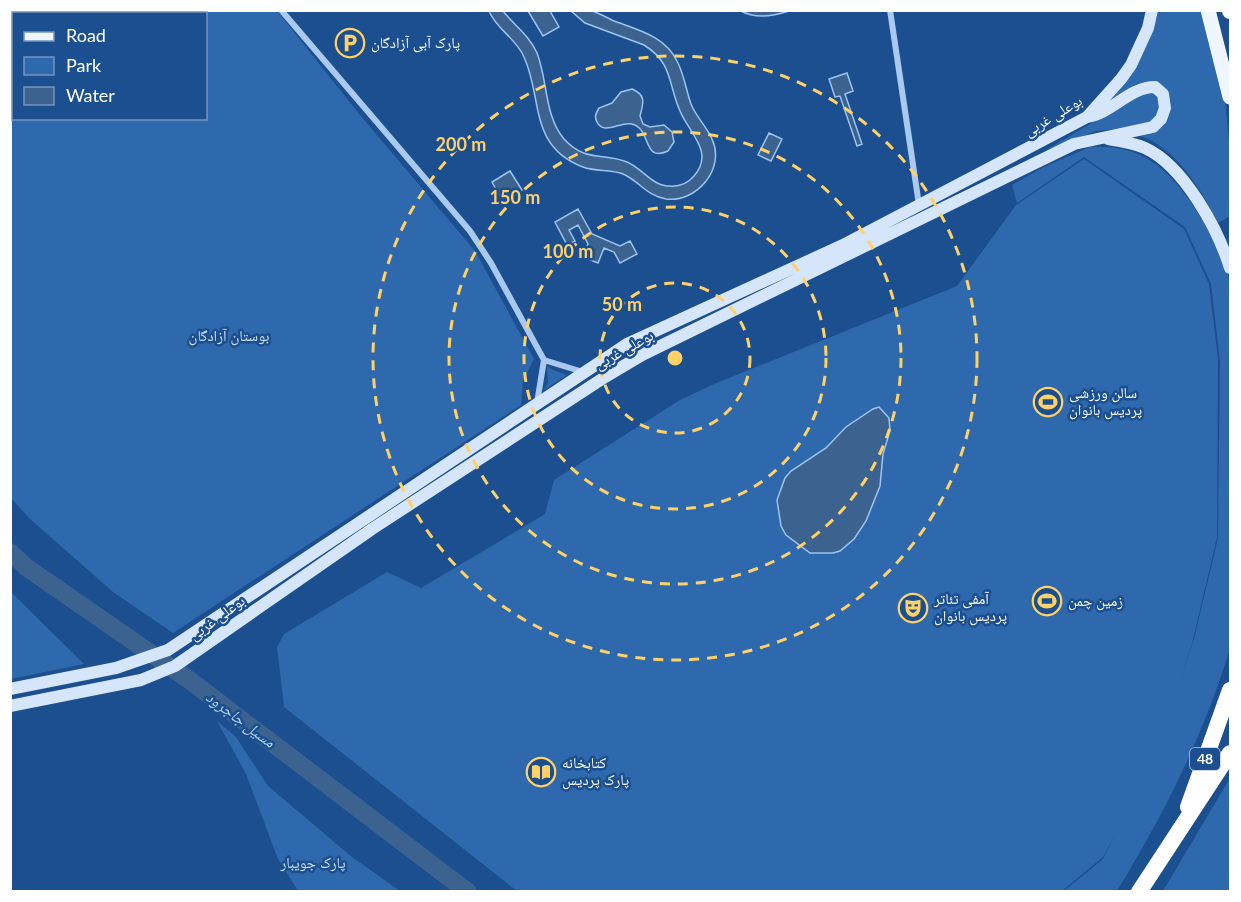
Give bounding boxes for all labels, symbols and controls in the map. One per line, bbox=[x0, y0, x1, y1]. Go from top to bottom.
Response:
legend bbox=[12, 12, 207, 120]
text: Road bbox=[66, 24, 106, 46]
parking icon: پارک آبی آزادگان bbox=[334, 27, 366, 59]
place label: پارک آبی آزادگان bbox=[371, 33, 460, 53]
text: Park bbox=[66, 54, 102, 76]
text: Water bbox=[66, 84, 115, 106]
street label: بوعلی غربی bbox=[1020, 91, 1086, 141]
text: 200 m bbox=[436, 133, 486, 155]
text: 150 m bbox=[490, 186, 540, 208]
text: 100 m bbox=[543, 240, 593, 262]
text: 50 m bbox=[602, 293, 642, 315]
park label: بوستان آزادگان bbox=[189, 326, 269, 346]
street label: بوعلی غربی bbox=[591, 326, 657, 374]
centre of rings bbox=[665, 348, 685, 368]
place label: سالن ورزشی پردیس بانوان bbox=[1069, 383, 1142, 420]
sports icon: سالن ورزشی پردیس بانوان bbox=[1032, 386, 1064, 418]
sports icon: زمین چمن bbox=[1031, 585, 1063, 617]
place label: آمفی تئاتر پردیس بانوان bbox=[933, 589, 1007, 626]
street label: بوعلی غربی bbox=[185, 591, 249, 645]
place label: زمین چمن bbox=[1068, 591, 1123, 611]
theatre icon: آمفی تئاتر پردیس بانوان bbox=[897, 592, 929, 624]
water label: مسیل جاجرود bbox=[202, 686, 280, 753]
road number: 48 bbox=[1190, 748, 1220, 770]
place label: کتابخانه پارک پردیس bbox=[562, 753, 629, 790]
library icon: کتابخانه پارک پردیس bbox=[525, 756, 557, 788]
park label: پارک جویبار bbox=[279, 853, 346, 872]

